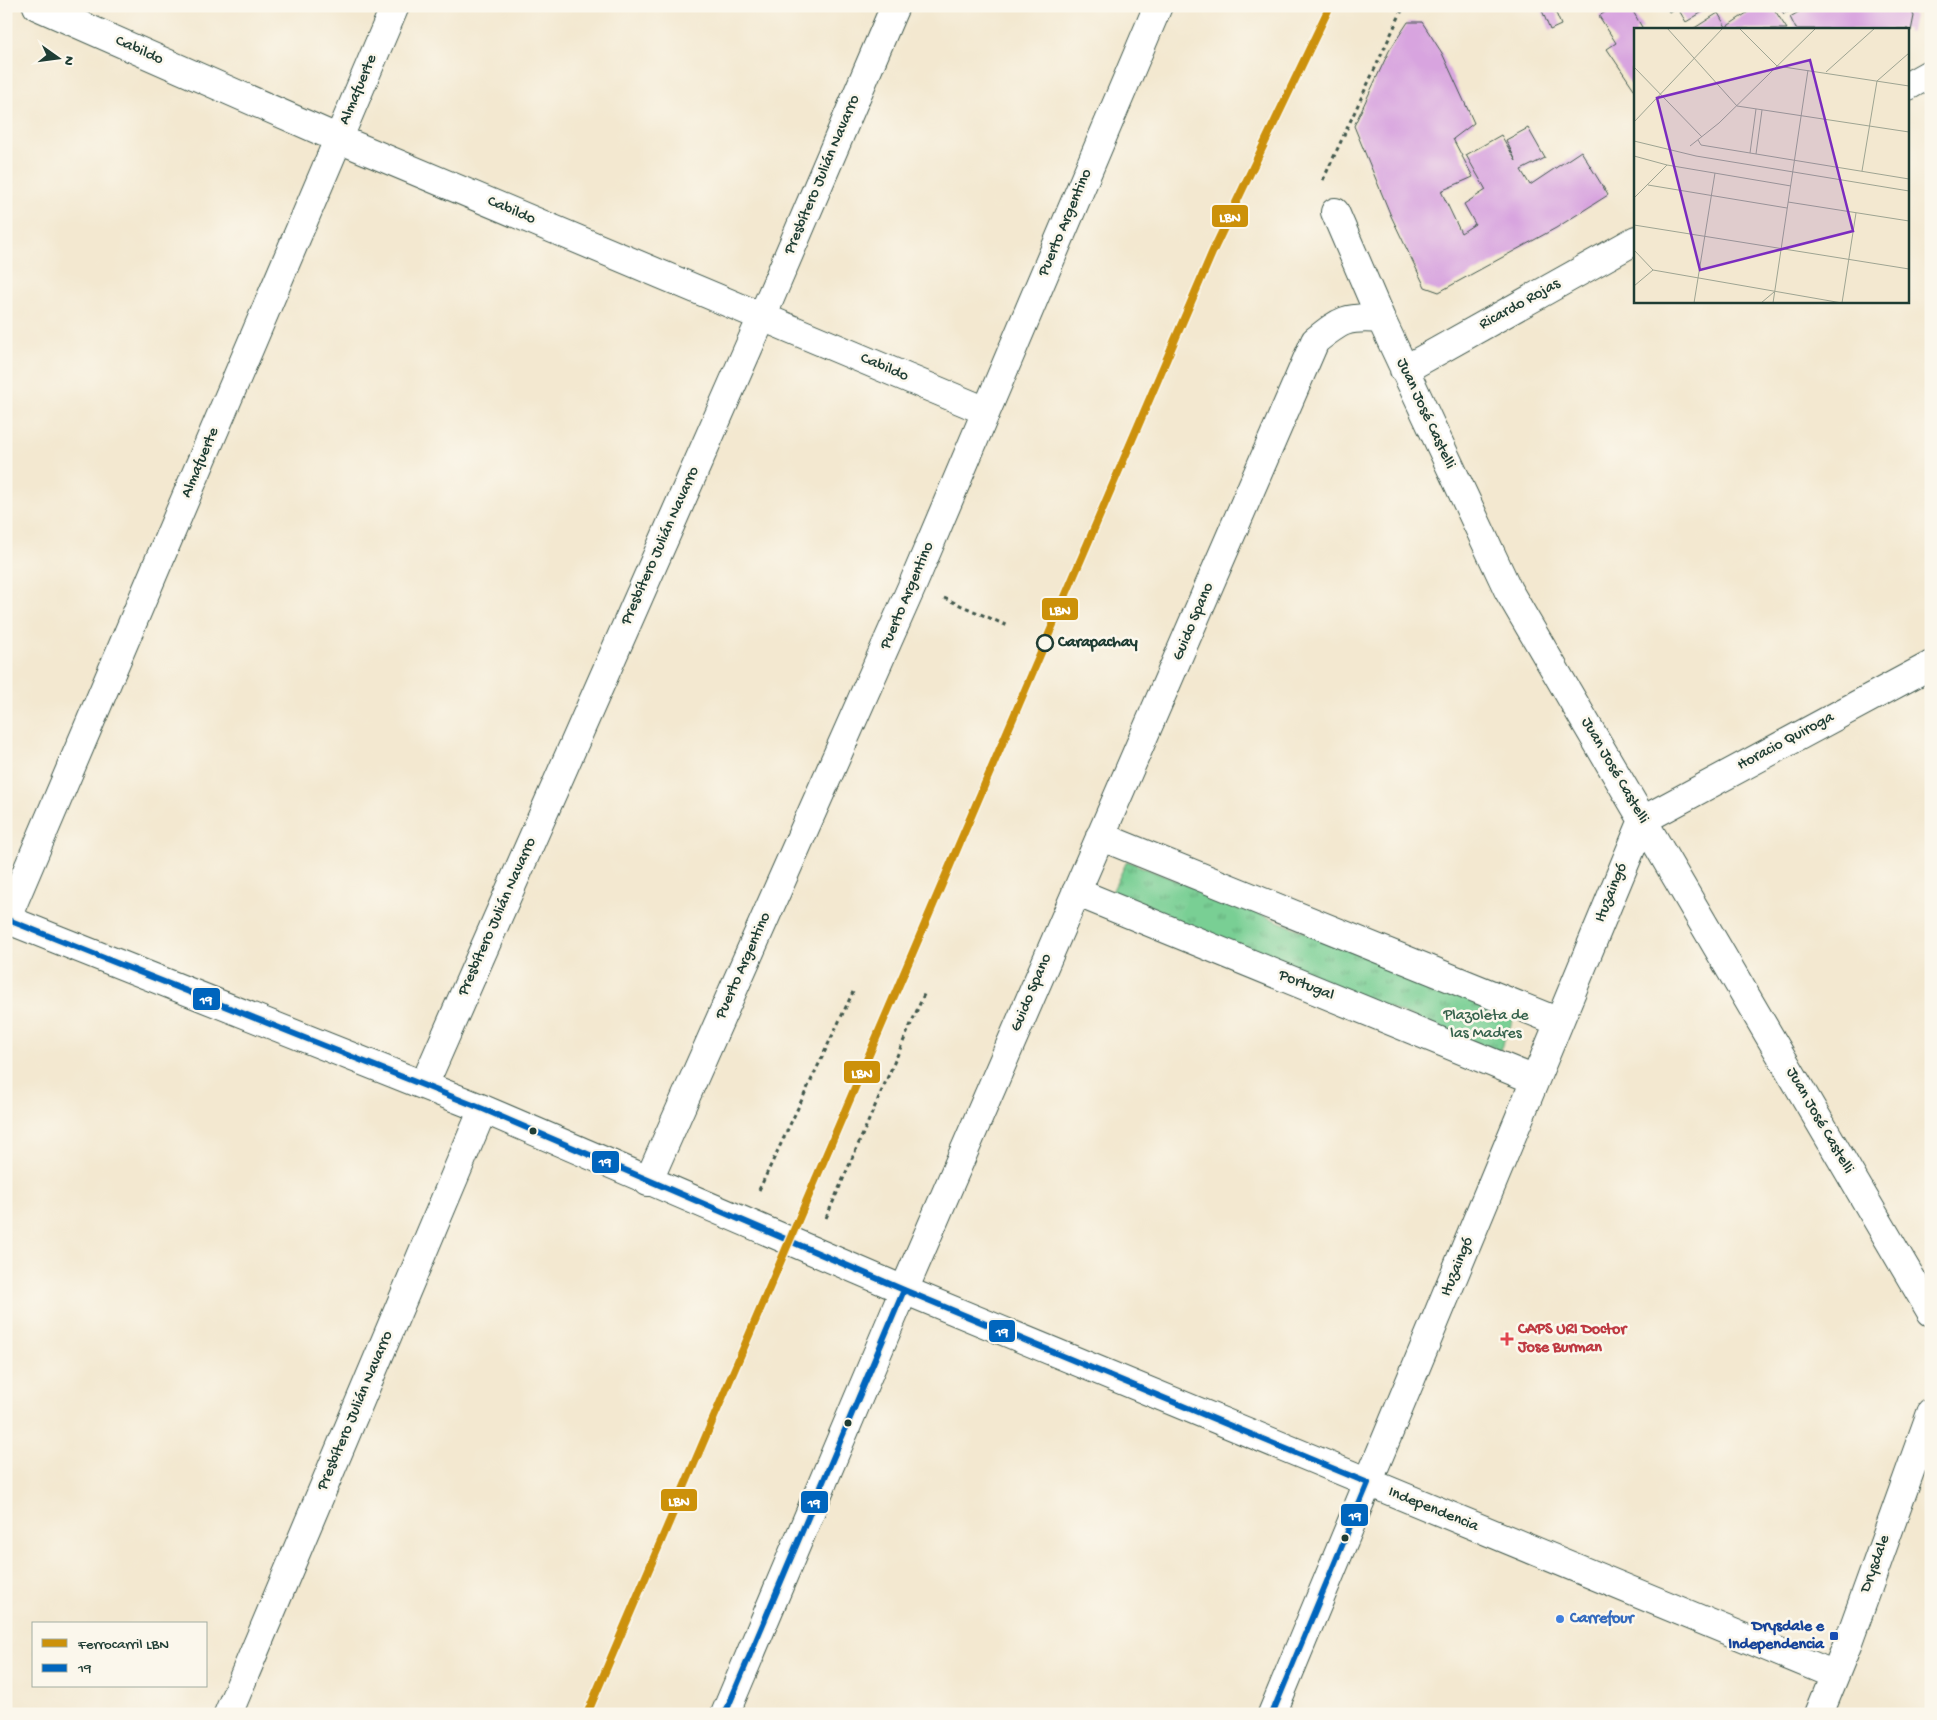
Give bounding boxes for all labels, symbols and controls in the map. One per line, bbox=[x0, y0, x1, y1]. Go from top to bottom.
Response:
inset map bbox=[1634, 28, 1910, 302]
north arrow bbox=[32, 32, 82, 82]
street label: Cabildo bbox=[112, 32, 166, 70]
street label: Almafuerte bbox=[336, 51, 383, 128]
text: N bbox=[59, 54, 78, 67]
street label: Presbítero Julián Navarro bbox=[780, 92, 865, 258]
street label: Puerto Argentino bbox=[1034, 166, 1097, 280]
street label: Cabildo bbox=[484, 192, 538, 230]
line badge: LBN bbox=[1211, 204, 1249, 228]
text: LBN bbox=[1219, 210, 1241, 227]
street label: Ricardo Rojas bbox=[1476, 274, 1565, 335]
street label: Cabildo bbox=[857, 349, 911, 387]
street label: Juan José Castelli bbox=[1391, 356, 1459, 472]
street label: Almafuerte bbox=[178, 424, 225, 501]
street label: Presbítero Julián Navarro bbox=[617, 464, 705, 629]
street label: Puerto Argentino bbox=[876, 539, 939, 653]
street label: Guido Spano bbox=[1169, 580, 1219, 664]
line badge: LBN bbox=[1041, 597, 1079, 621]
text: LBN bbox=[1049, 603, 1071, 620]
marker: Carapachay bbox=[1036, 634, 1054, 652]
place label: Carapachay bbox=[1057, 634, 1138, 653]
street label: Horacio Quiroga bbox=[1734, 708, 1839, 775]
street label: Juan José Castelli bbox=[1576, 714, 1652, 828]
street label: Presbítero Julián Navarro bbox=[454, 835, 542, 1000]
street label: Ituzaingó bbox=[1592, 861, 1632, 925]
street label: Puerto Argentino bbox=[712, 910, 776, 1023]
street label: Guido Spano bbox=[1007, 951, 1057, 1035]
street label: Portugal bbox=[1274, 966, 1337, 1006]
line badge: 19 bbox=[192, 987, 221, 1011]
text: 19 bbox=[199, 993, 212, 1010]
park label: Plazoleta de las Madres bbox=[1442, 1007, 1529, 1044]
line badge: LBN bbox=[843, 1060, 881, 1084]
street label: Juan José Castelli bbox=[1781, 1064, 1857, 1178]
text: LBN bbox=[851, 1066, 873, 1083]
unlabelled marker bbox=[528, 1126, 538, 1136]
line badge: 19 bbox=[591, 1150, 620, 1174]
text: 19 bbox=[598, 1155, 611, 1172]
street label: Ituzaingó bbox=[1438, 1235, 1478, 1299]
line badge: 19 bbox=[988, 1319, 1016, 1343]
place label: CAPS URI Doctor Jose Burman bbox=[1517, 1321, 1628, 1358]
text: 19 bbox=[995, 1325, 1008, 1342]
street label: Presbítero Julián Navarro bbox=[313, 1328, 398, 1494]
marker: CAPS URI Doctor Jose Burman bbox=[1500, 1332, 1514, 1346]
unlabelled marker bbox=[843, 1418, 853, 1428]
street label: Independencia bbox=[1385, 1483, 1482, 1537]
line badge: LBN bbox=[660, 1488, 698, 1512]
line badge: 19 bbox=[800, 1490, 829, 1514]
text: LBN bbox=[668, 1494, 690, 1511]
text: 19 bbox=[807, 1496, 820, 1513]
line badge: 19 bbox=[1340, 1503, 1369, 1527]
text: 19 bbox=[1348, 1509, 1361, 1526]
street label: Drysdale bbox=[1856, 1532, 1895, 1596]
unlabelled marker bbox=[1340, 1533, 1350, 1543]
place label: Carrefour bbox=[1569, 1609, 1636, 1629]
marker: Carrefour bbox=[1554, 1613, 1566, 1625]
place label: Drysdale e Independencia bbox=[1728, 1618, 1825, 1655]
legend bbox=[32, 1622, 208, 1688]
marker: Drysdale e Independencia bbox=[1828, 1630, 1840, 1642]
text: Ferrocarril LBN bbox=[77, 1636, 169, 1654]
text: 19 bbox=[77, 1660, 92, 1678]

